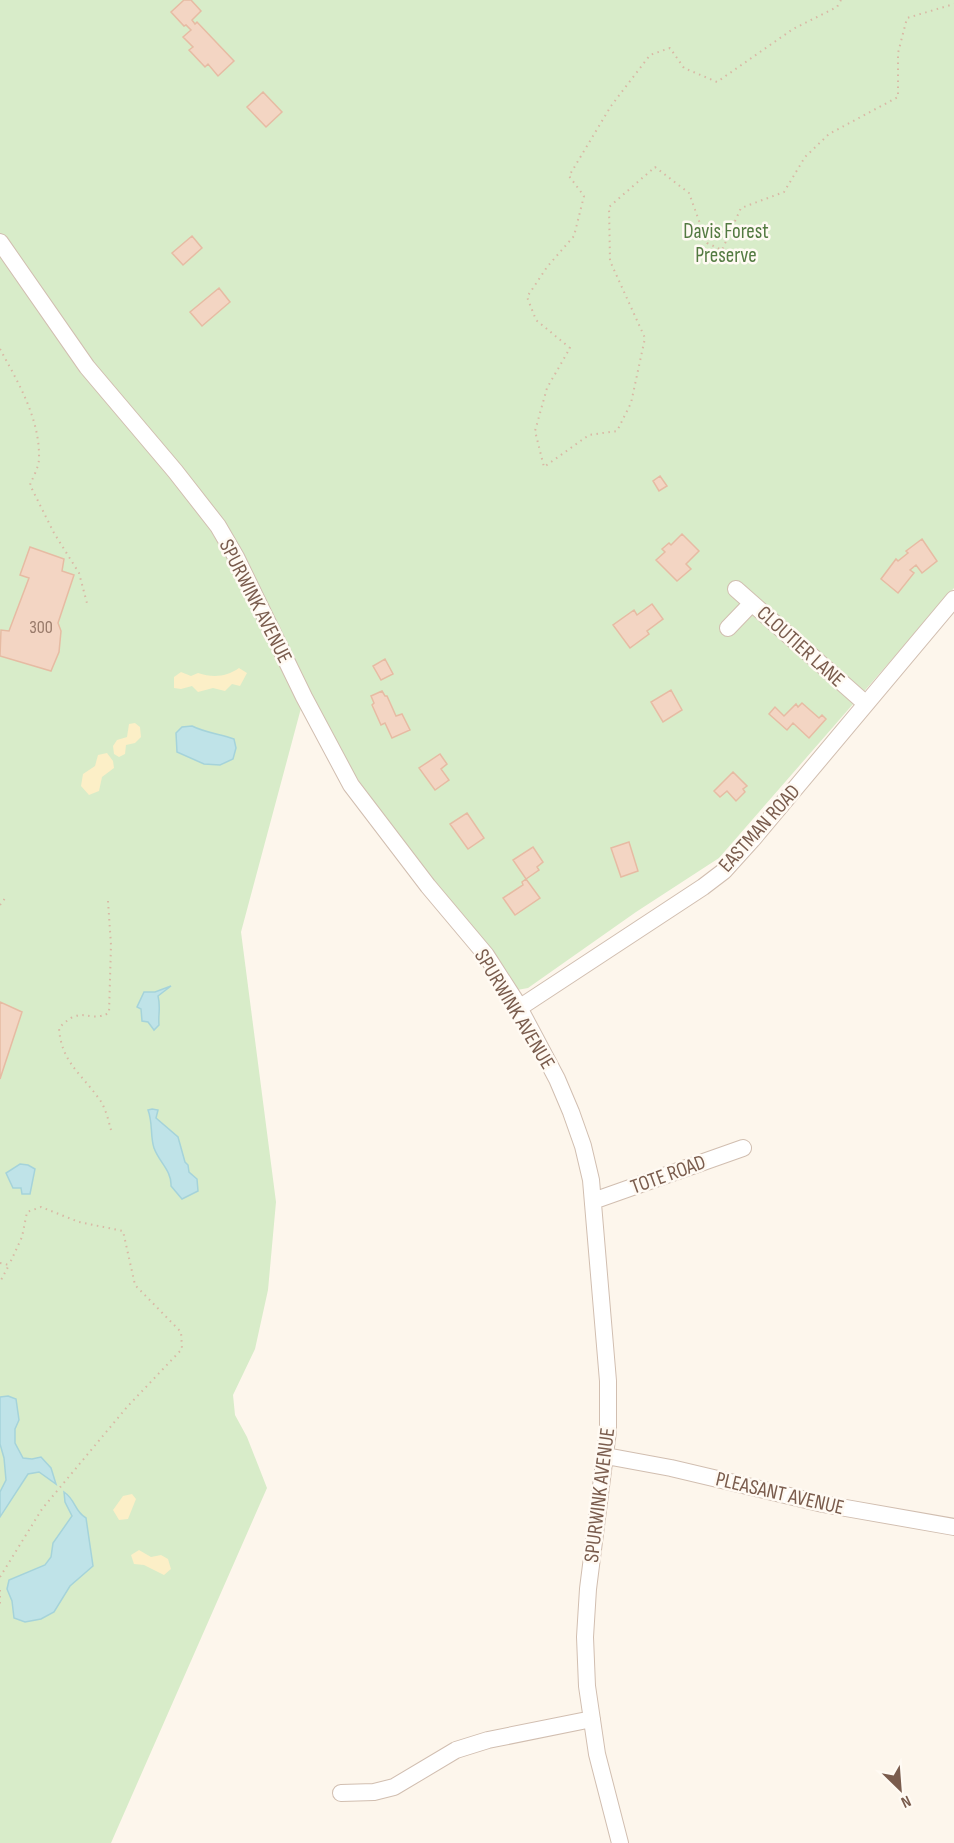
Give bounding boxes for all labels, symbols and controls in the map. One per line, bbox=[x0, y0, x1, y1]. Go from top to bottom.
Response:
park label: Davis Forest Preserve bbox=[683, 219, 769, 268]
street label: SPURWINK AVENUE bbox=[214, 535, 297, 667]
street label: CLOUTIER LANE bbox=[752, 601, 850, 692]
house number: 300 bbox=[29, 617, 53, 638]
street label: EASTMAN ROAD bbox=[713, 779, 805, 877]
street label: SPURWINK AVENUE bbox=[469, 945, 560, 1074]
street label: TOTE ROAD bbox=[627, 1149, 709, 1200]
street label: SPURWINK AVENUE bbox=[579, 1426, 620, 1564]
street label: PLEASANT AVENUE bbox=[713, 1467, 846, 1520]
north arrow bbox=[870, 1759, 930, 1819]
text: N bbox=[898, 1791, 914, 1812]

